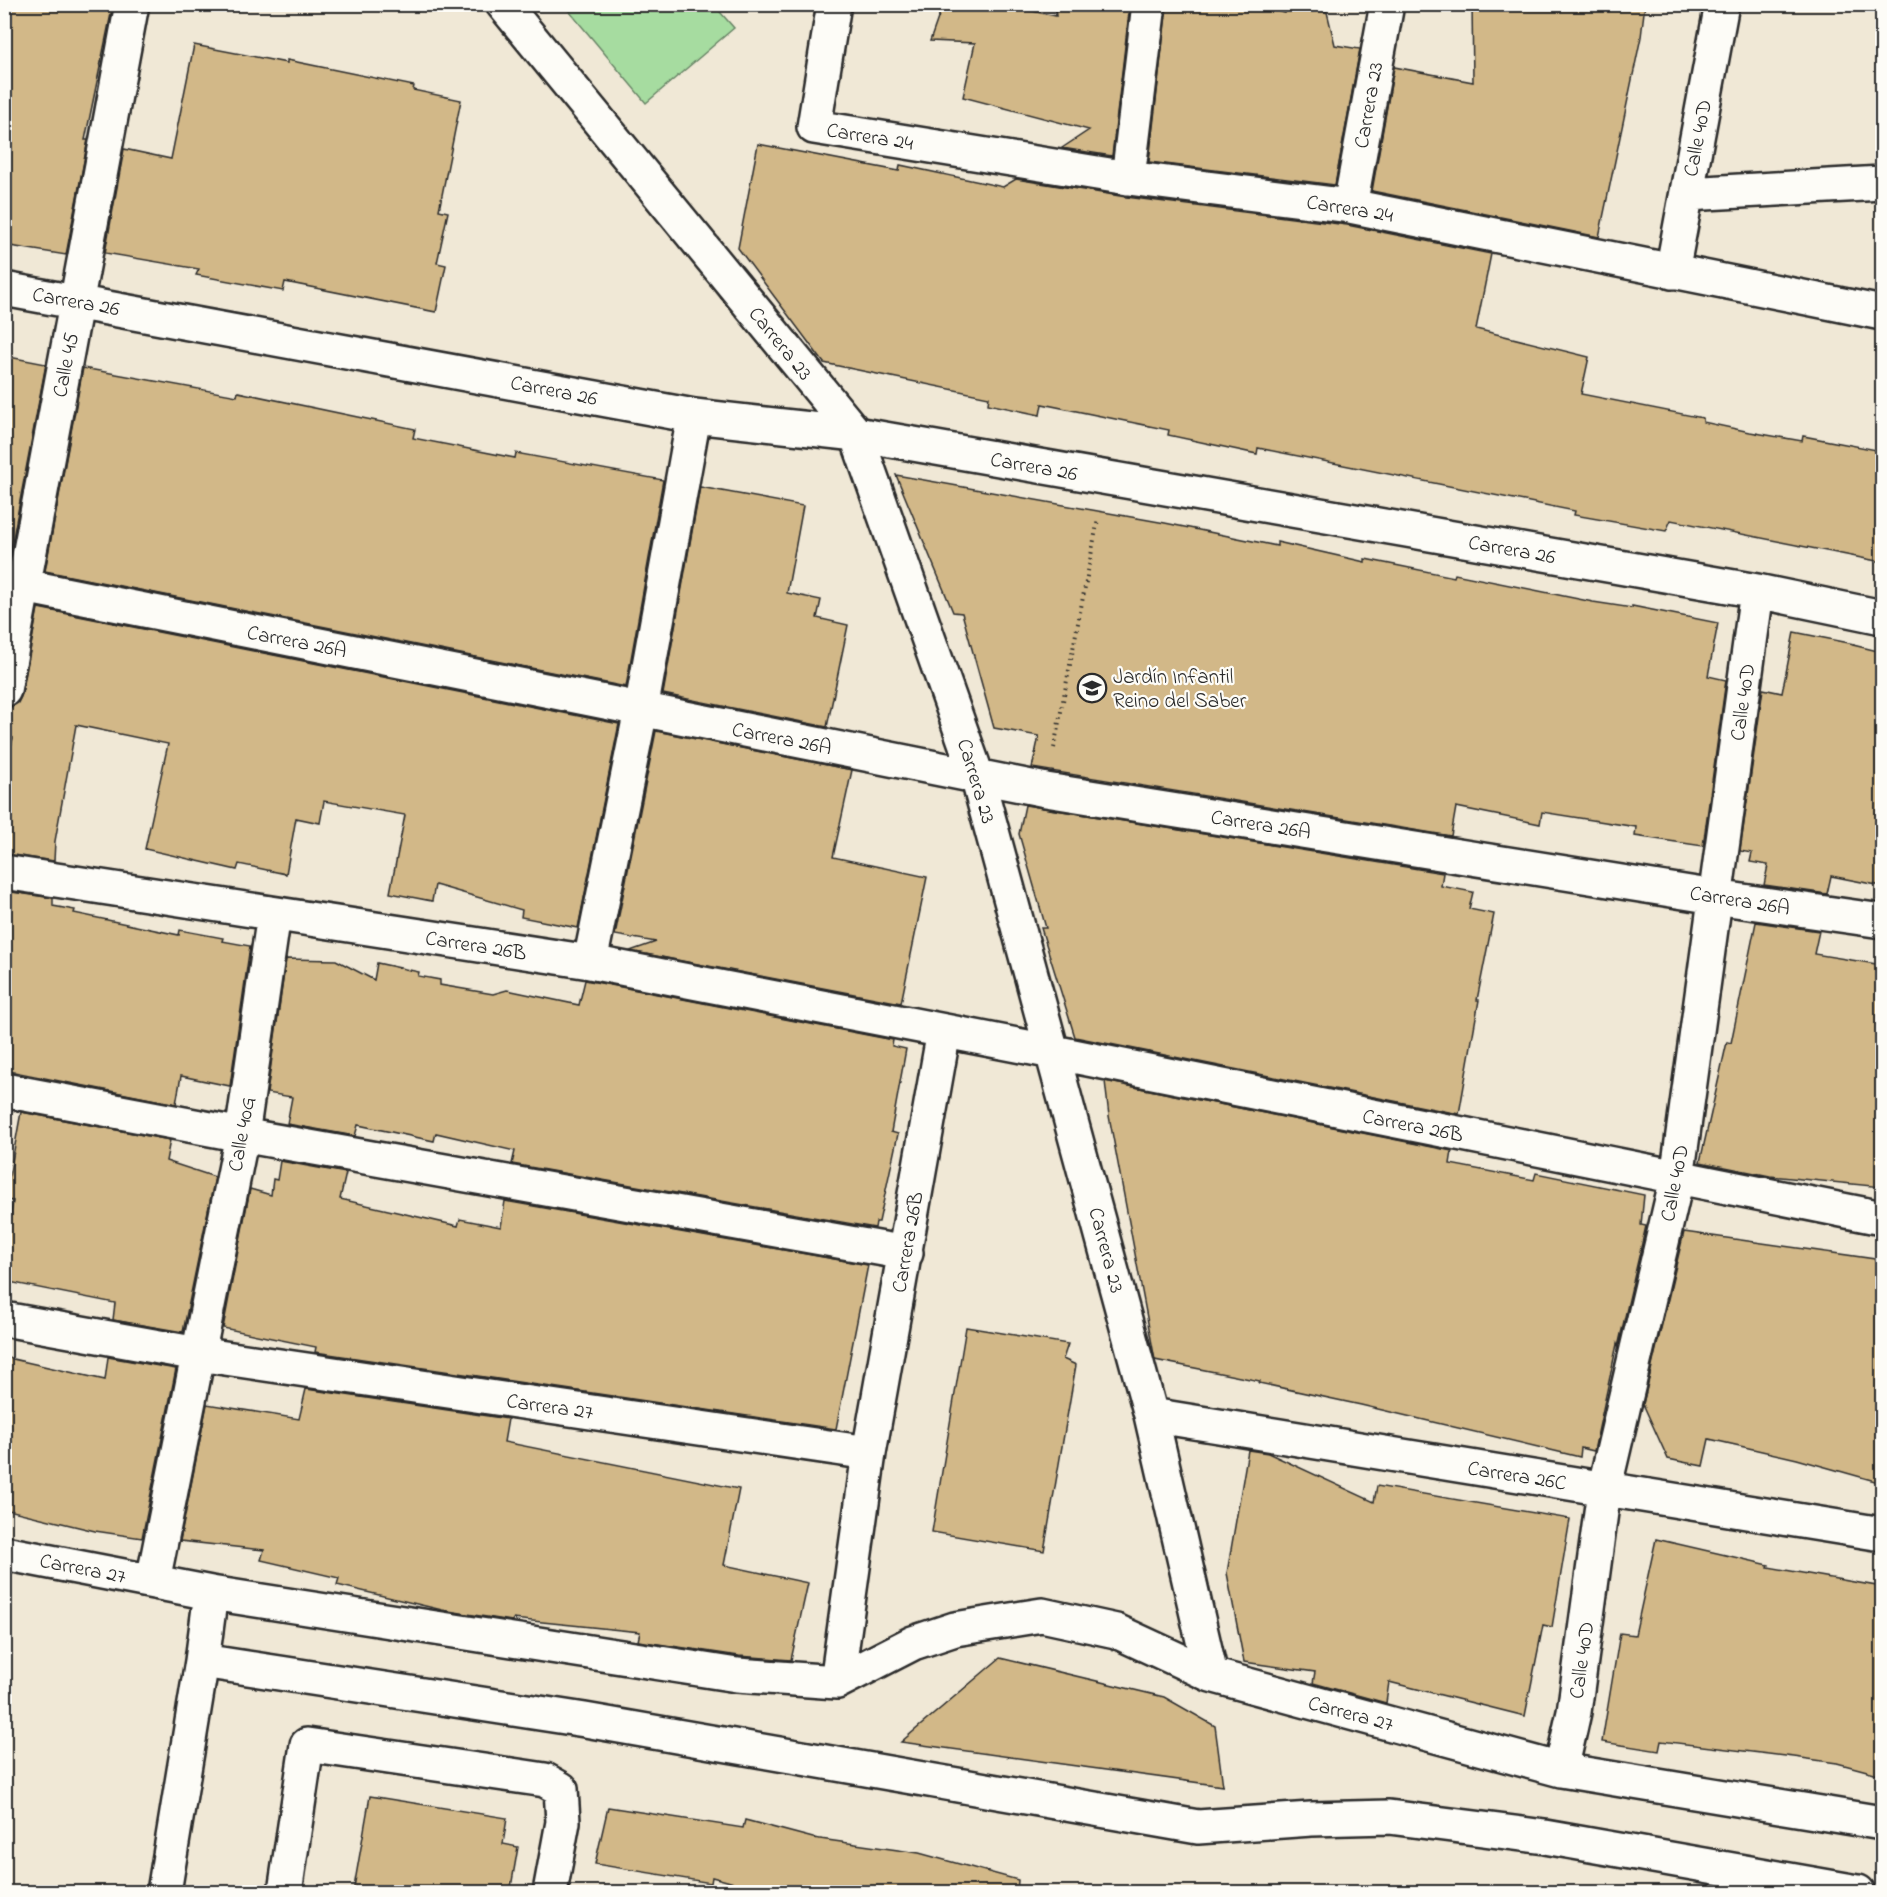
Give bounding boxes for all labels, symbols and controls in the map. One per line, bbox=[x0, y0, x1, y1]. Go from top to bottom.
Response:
street label: Carrera 23 bbox=[1348, 60, 1392, 151]
street label: Calle 40D bbox=[1677, 97, 1721, 179]
street label: Carrera 24 bbox=[824, 116, 916, 160]
street label: Carrera 24 bbox=[1304, 188, 1396, 232]
street label: Carrera 26 bbox=[30, 281, 122, 325]
street label: Carrera 23 bbox=[740, 301, 819, 388]
street label: Calle 45 bbox=[46, 330, 88, 400]
street label: Carrera 26 bbox=[508, 369, 600, 415]
street label: Carrera 26 bbox=[988, 446, 1080, 490]
street label: Carrera 26 bbox=[1466, 529, 1558, 573]
street label: Carrera 26A bbox=[244, 619, 349, 667]
street label: Calle 40D bbox=[1724, 662, 1764, 743]
place label: Jardín Infantil Reino del Saber bbox=[1113, 663, 1247, 717]
school or university icon: Jardín Infantil Reino del Saber bbox=[1076, 672, 1108, 704]
street label: Carrera 26A bbox=[729, 716, 834, 764]
street label: Carrera 23 bbox=[948, 735, 1002, 828]
street label: Carrera 26A bbox=[1208, 803, 1313, 849]
street label: Carrera 26A bbox=[1687, 879, 1792, 925]
street label: Carrera 26B bbox=[423, 924, 529, 970]
street label: Calle 40G bbox=[222, 1095, 264, 1174]
street label: Carrera 26B bbox=[1360, 1102, 1466, 1151]
street label: Calle 40D bbox=[1654, 1142, 1698, 1224]
street label: Carrera 26B bbox=[885, 1189, 933, 1295]
street label: Carrera 23 bbox=[1079, 1204, 1131, 1297]
street label: Carrera 27 bbox=[504, 1387, 595, 1429]
street label: Carrera 26C bbox=[1465, 1454, 1568, 1500]
street label: Carrera 27 bbox=[37, 1547, 129, 1593]
street label: Calle 40D bbox=[1563, 1620, 1603, 1701]
street label: Carrera 27 bbox=[1304, 1689, 1397, 1741]

